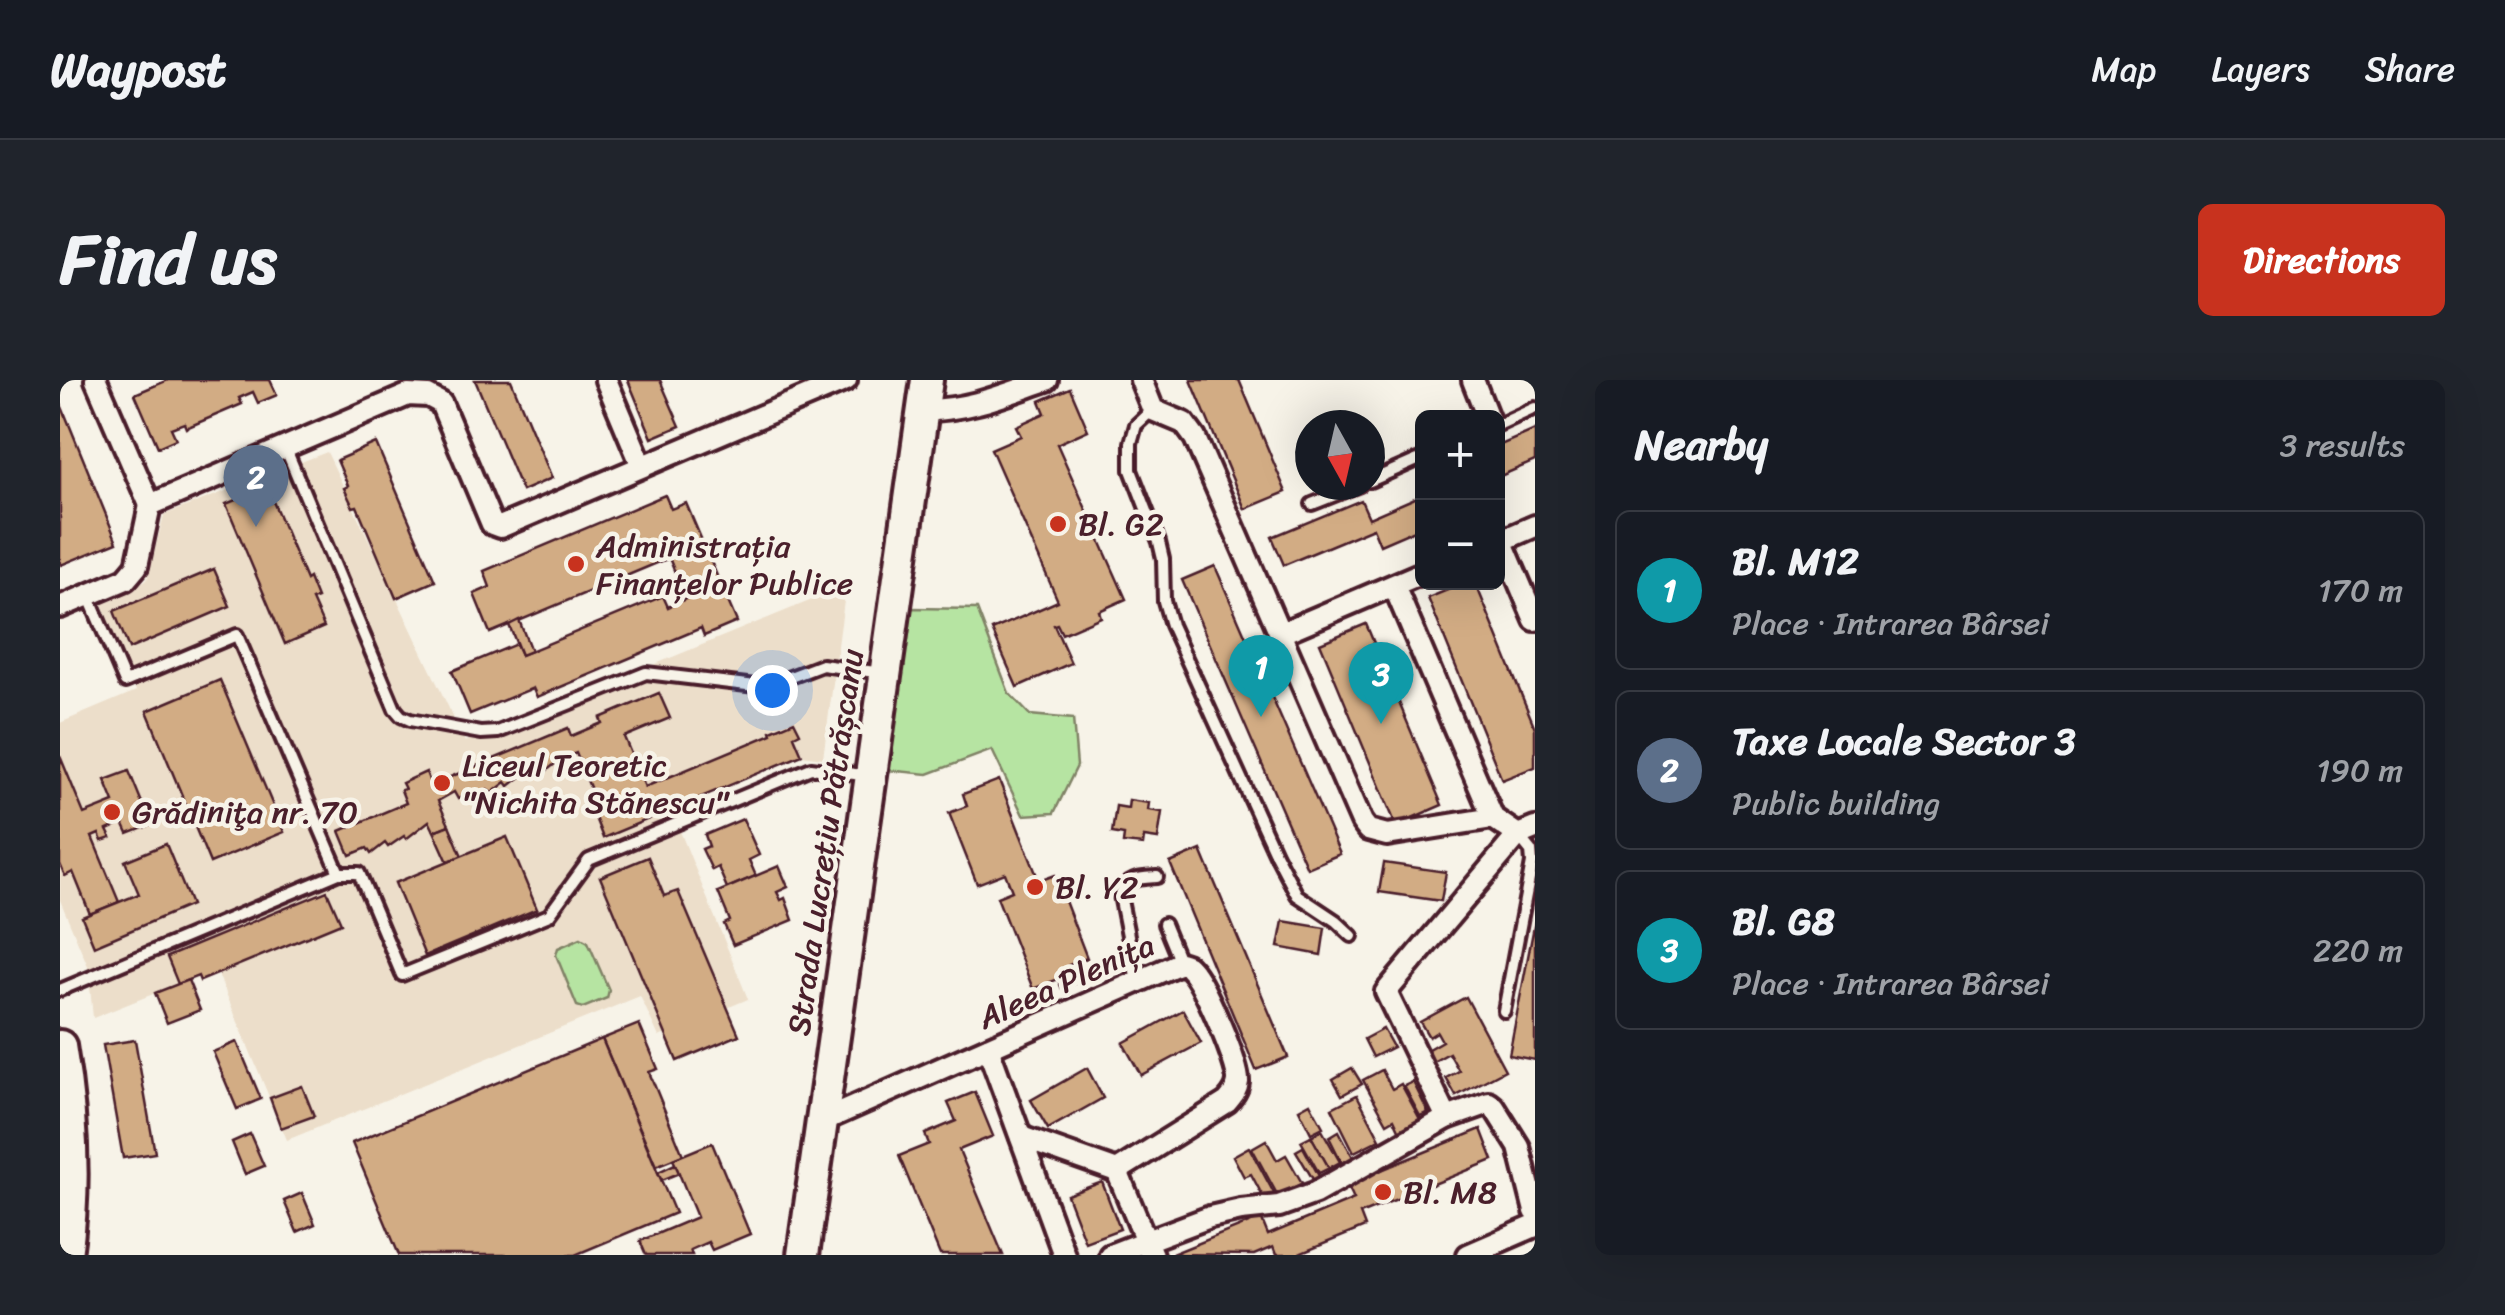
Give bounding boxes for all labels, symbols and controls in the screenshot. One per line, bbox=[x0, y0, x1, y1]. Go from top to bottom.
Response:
text: Waypost bbox=[50, 27, 226, 112]
text: Map bbox=[2092, 38, 2156, 100]
text: Layers bbox=[2211, 38, 2310, 100]
text: Share bbox=[2365, 38, 2455, 100]
text: Find us bbox=[60, 198, 277, 322]
button: Directions bbox=[2198, 204, 2445, 316]
text: Nearby bbox=[1635, 408, 1768, 482]
north arrow bbox=[1295, 410, 1385, 500]
map controls bbox=[1415, 410, 1505, 590]
button: + bbox=[1415, 410, 1505, 500]
text: 3 results bbox=[2280, 417, 2405, 474]
pin: 2 bbox=[224, 444, 288, 527]
place label: Bl. G2 bbox=[1078, 496, 1164, 553]
button: − bbox=[1415, 500, 1505, 590]
marker: Bl. G2 bbox=[1047, 513, 1069, 535]
place label: Administrația Finanțelor Publice bbox=[595, 518, 853, 612]
text: Bl. M12 bbox=[1732, 528, 1859, 595]
marker: Administrația Finanțelor Publice bbox=[565, 553, 587, 575]
text: 1 bbox=[1663, 562, 1676, 619]
text: 170 m bbox=[2318, 562, 2403, 619]
text: Place · Intrarea Bârsei bbox=[1732, 595, 2049, 652]
pin: 1 bbox=[1228, 635, 1294, 717]
pin: 3 bbox=[1348, 642, 1414, 724]
street label: Strada Lucrețiu Pătrășcanu bbox=[770, 645, 881, 1039]
your location bbox=[747, 665, 798, 716]
text: Taxe Locale Sector 3 bbox=[1732, 708, 2076, 775]
place label: Liceul Teoretic "Nichita Stănescu" bbox=[462, 737, 730, 831]
text: 2 bbox=[1660, 742, 1679, 799]
text: 190 m bbox=[2317, 742, 2403, 799]
marker: Liceul Teoretic "Nichita Stănescu" bbox=[431, 772, 453, 794]
text: Public building bbox=[1732, 775, 1940, 832]
place label: Grădiniţa nr. 70 bbox=[132, 784, 358, 841]
marker: Grădiniţa nr. 70 bbox=[101, 801, 123, 823]
place label: Bl. Y2 bbox=[1055, 859, 1139, 916]
marker: Bl. Y2 bbox=[1024, 876, 1046, 898]
text: Bl. G8 bbox=[1732, 888, 1835, 955]
street label: Aleea Plenița bbox=[968, 917, 1164, 1046]
text: 3 bbox=[1661, 922, 1678, 979]
text: 220 m bbox=[2313, 922, 2403, 979]
text: Place · Intrarea Bârsei bbox=[1732, 955, 2049, 1012]
place label: Bl. M8 bbox=[1403, 1164, 1497, 1221]
marker: Bl. M8 bbox=[1372, 1181, 1394, 1203]

